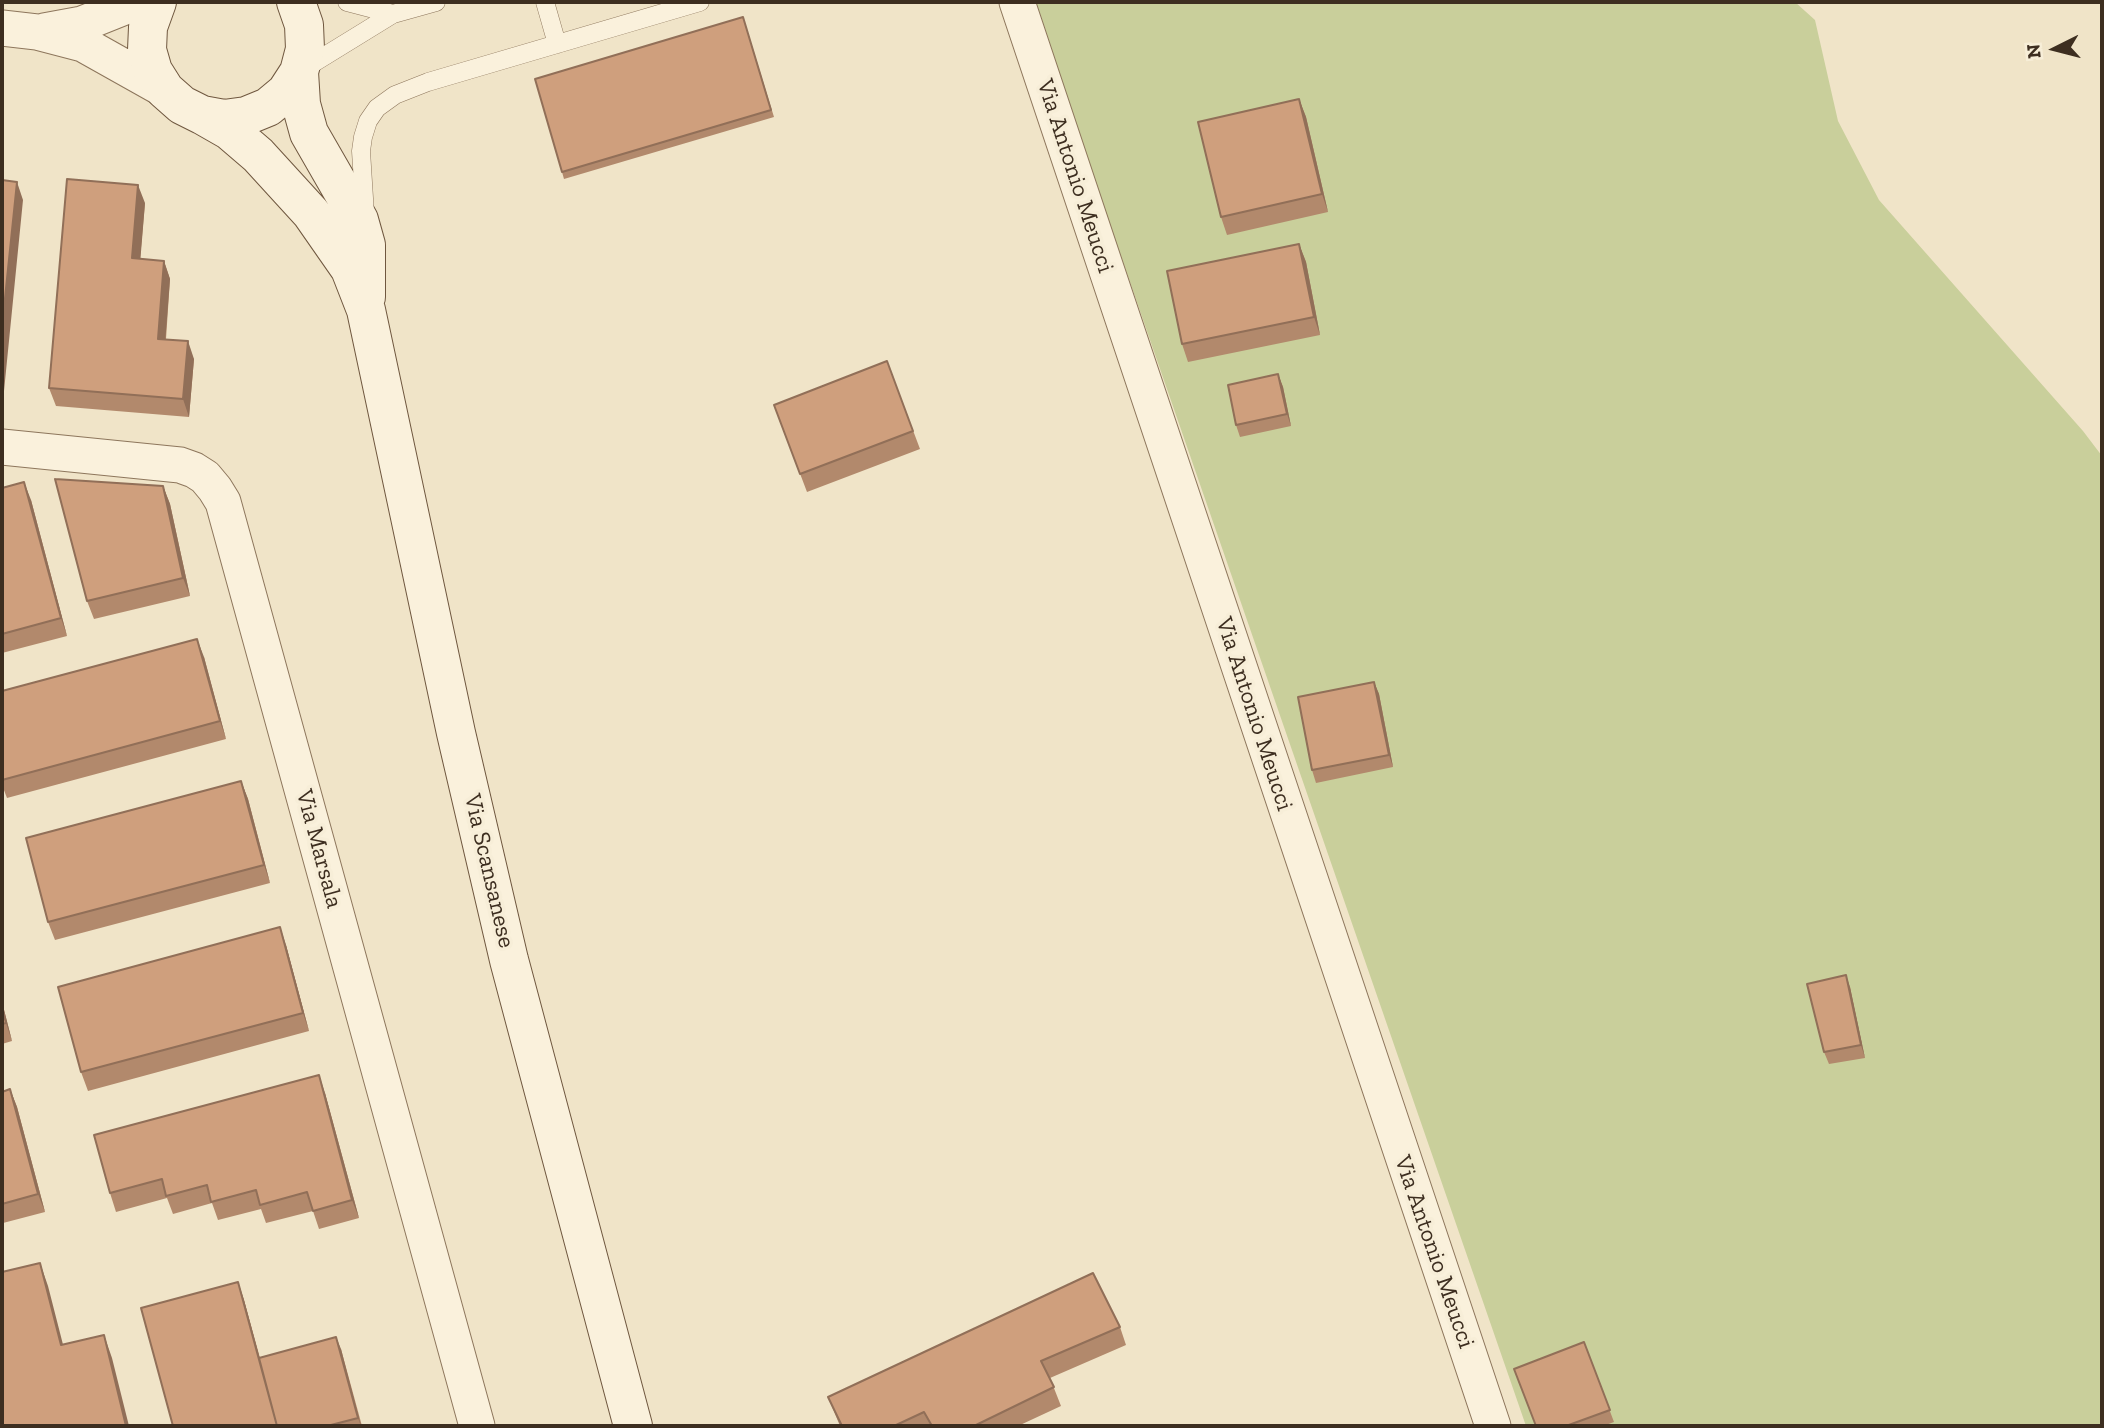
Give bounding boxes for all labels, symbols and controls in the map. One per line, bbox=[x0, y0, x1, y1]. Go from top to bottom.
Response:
north arrow bbox=[2020, 14, 2090, 84]
text: N bbox=[2021, 43, 2046, 60]
street label: Via Antonio Meucci bbox=[1030, 76, 1120, 276]
street label: Via Antonio Meucci bbox=[1209, 614, 1299, 814]
street label: Via Marsala bbox=[289, 787, 349, 911]
street label: Via Scansanese bbox=[457, 791, 521, 951]
street label: Via Antonio Meucci bbox=[1388, 1152, 1480, 1352]

